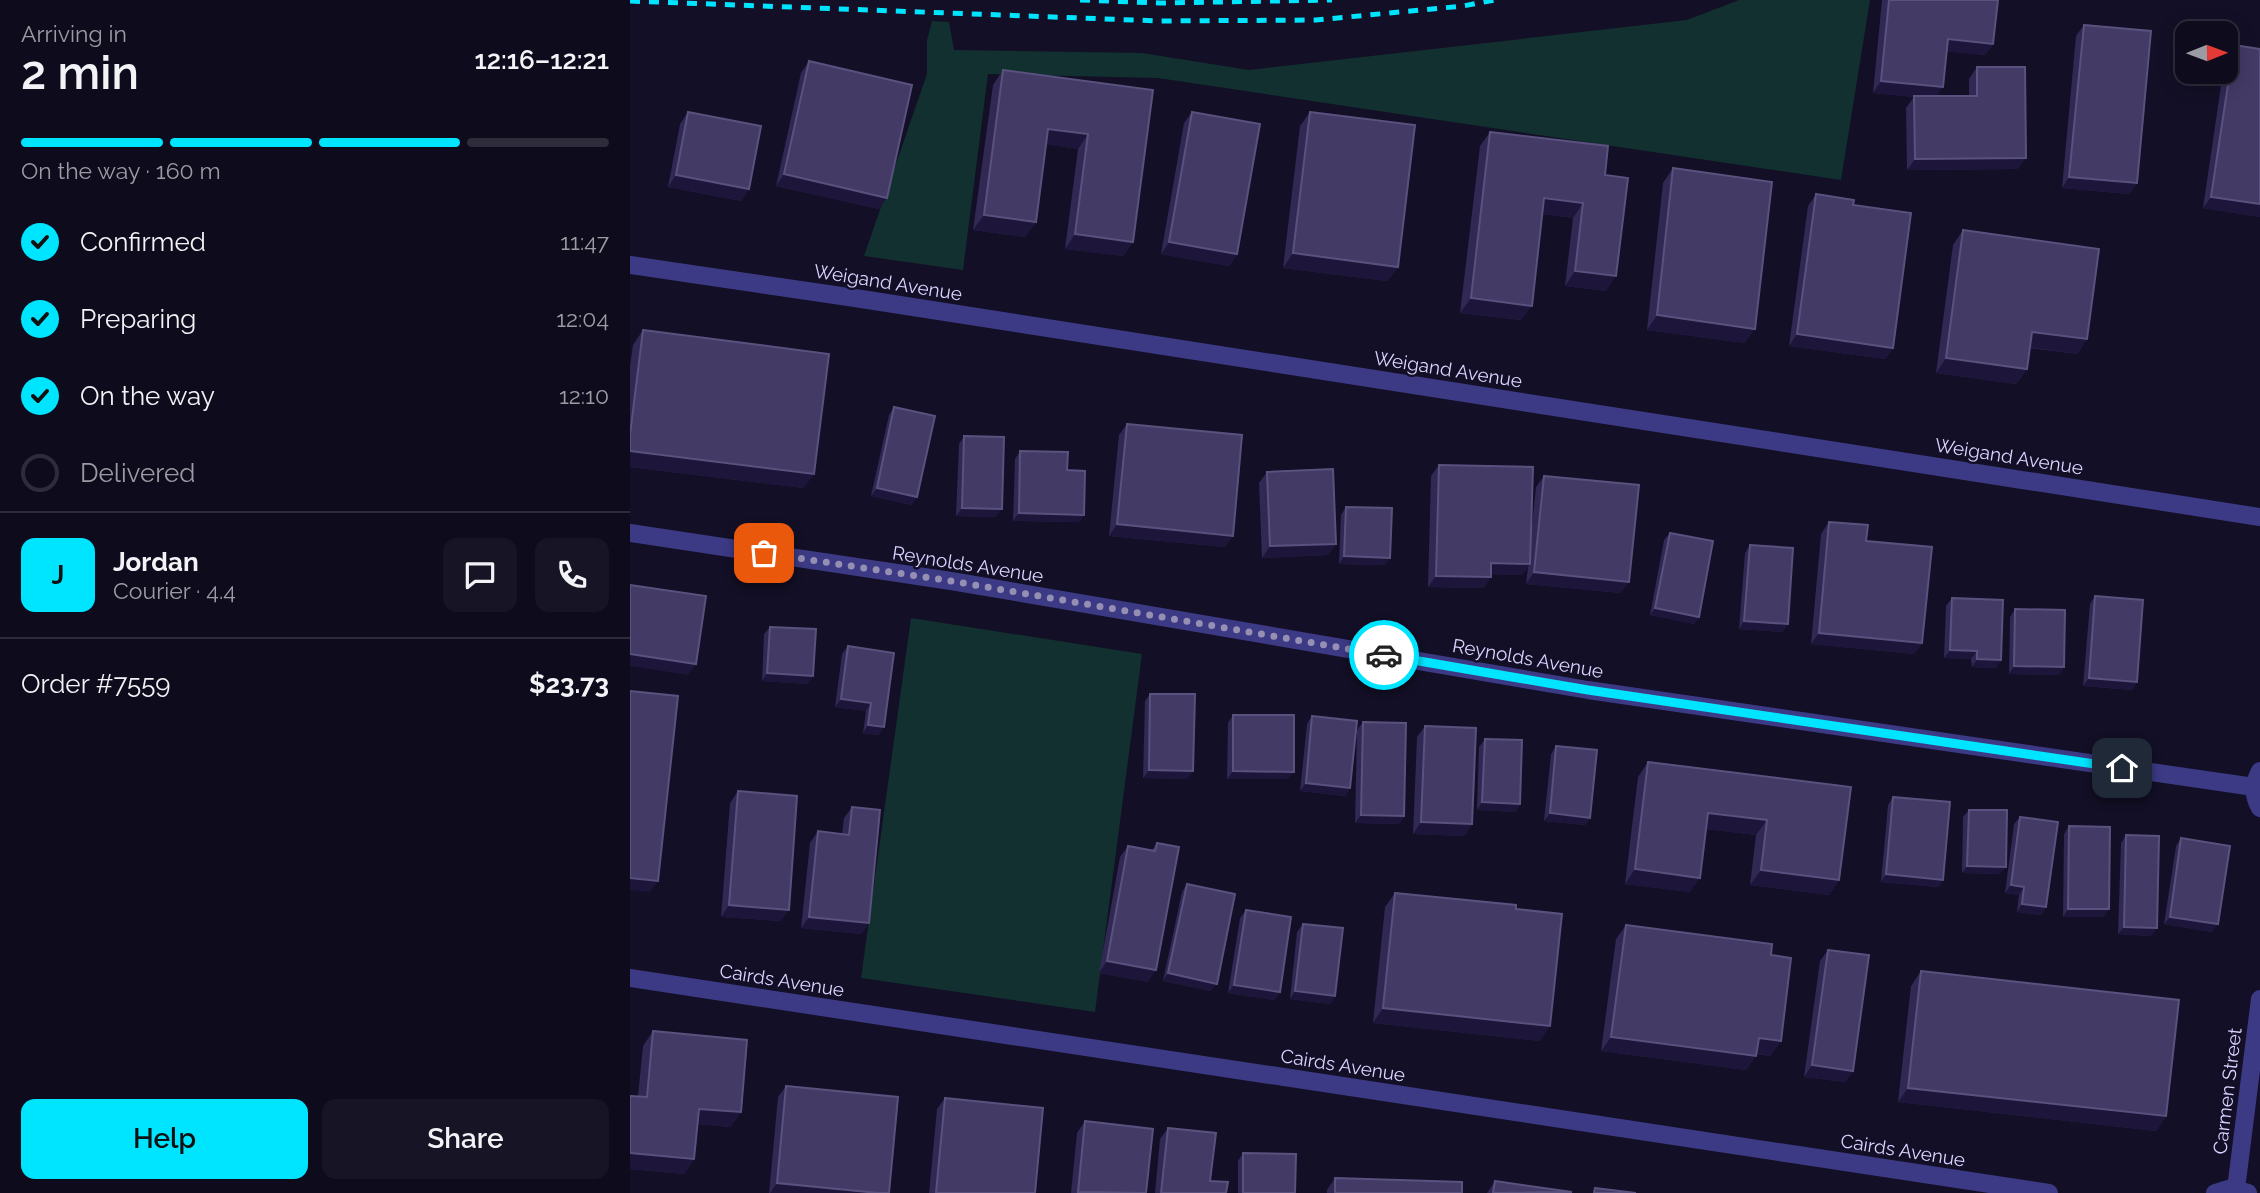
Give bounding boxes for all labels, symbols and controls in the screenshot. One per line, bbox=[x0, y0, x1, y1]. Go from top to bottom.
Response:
text: Arriving in bbox=[21, 20, 127, 47]
north arrow bbox=[2175, 21, 2238, 84]
map controls bbox=[2175, 21, 2238, 84]
text: 12:16–12:21 bbox=[474, 45, 609, 75]
text: 2 min bbox=[21, 46, 139, 100]
text: On the way · 160 m bbox=[21, 157, 221, 184]
icon: check bbox=[21, 223, 59, 261]
text: Confirmed bbox=[80, 227, 206, 257]
text: 11:47 bbox=[560, 228, 609, 255]
street label: Weigand Avenue bbox=[812, 259, 964, 305]
icon: check bbox=[21, 300, 59, 338]
text: Preparing bbox=[80, 304, 196, 334]
text: 12:04 bbox=[556, 305, 609, 332]
street label: Weigand Avenue bbox=[1372, 346, 1524, 392]
icon: check bbox=[21, 377, 59, 415]
text: On the way bbox=[80, 381, 215, 411]
text: 12:10 bbox=[559, 382, 609, 409]
street label: Weigand Avenue bbox=[1933, 433, 2085, 479]
text: Delivered bbox=[80, 458, 195, 488]
pin bbox=[734, 523, 794, 583]
icon: bag bbox=[745, 534, 783, 572]
button: chat bbox=[443, 538, 517, 612]
button: phone bbox=[535, 538, 609, 612]
street label: Reynolds Avenue bbox=[891, 541, 1045, 587]
text: Jordan bbox=[113, 547, 199, 577]
text: J bbox=[52, 560, 64, 590]
text: Courier · 4.4 bbox=[113, 577, 236, 604]
courier bbox=[1349, 620, 1419, 690]
street label: Reynolds Avenue bbox=[1451, 634, 1605, 682]
icon: car bbox=[1365, 636, 1403, 674]
text: Order #7559 bbox=[21, 669, 171, 699]
text: $23.73 bbox=[529, 669, 609, 699]
pin bbox=[2092, 738, 2152, 798]
icon: home bbox=[2103, 749, 2141, 787]
street label: Cairds Avenue bbox=[718, 959, 846, 1001]
street label: Carmen Street bbox=[2208, 1026, 2246, 1156]
street label: Cairds Avenue bbox=[1279, 1044, 1407, 1086]
button: Help bbox=[21, 1099, 308, 1179]
button: Share bbox=[322, 1099, 609, 1179]
street label: Cairds Avenue bbox=[1839, 1129, 1967, 1171]

